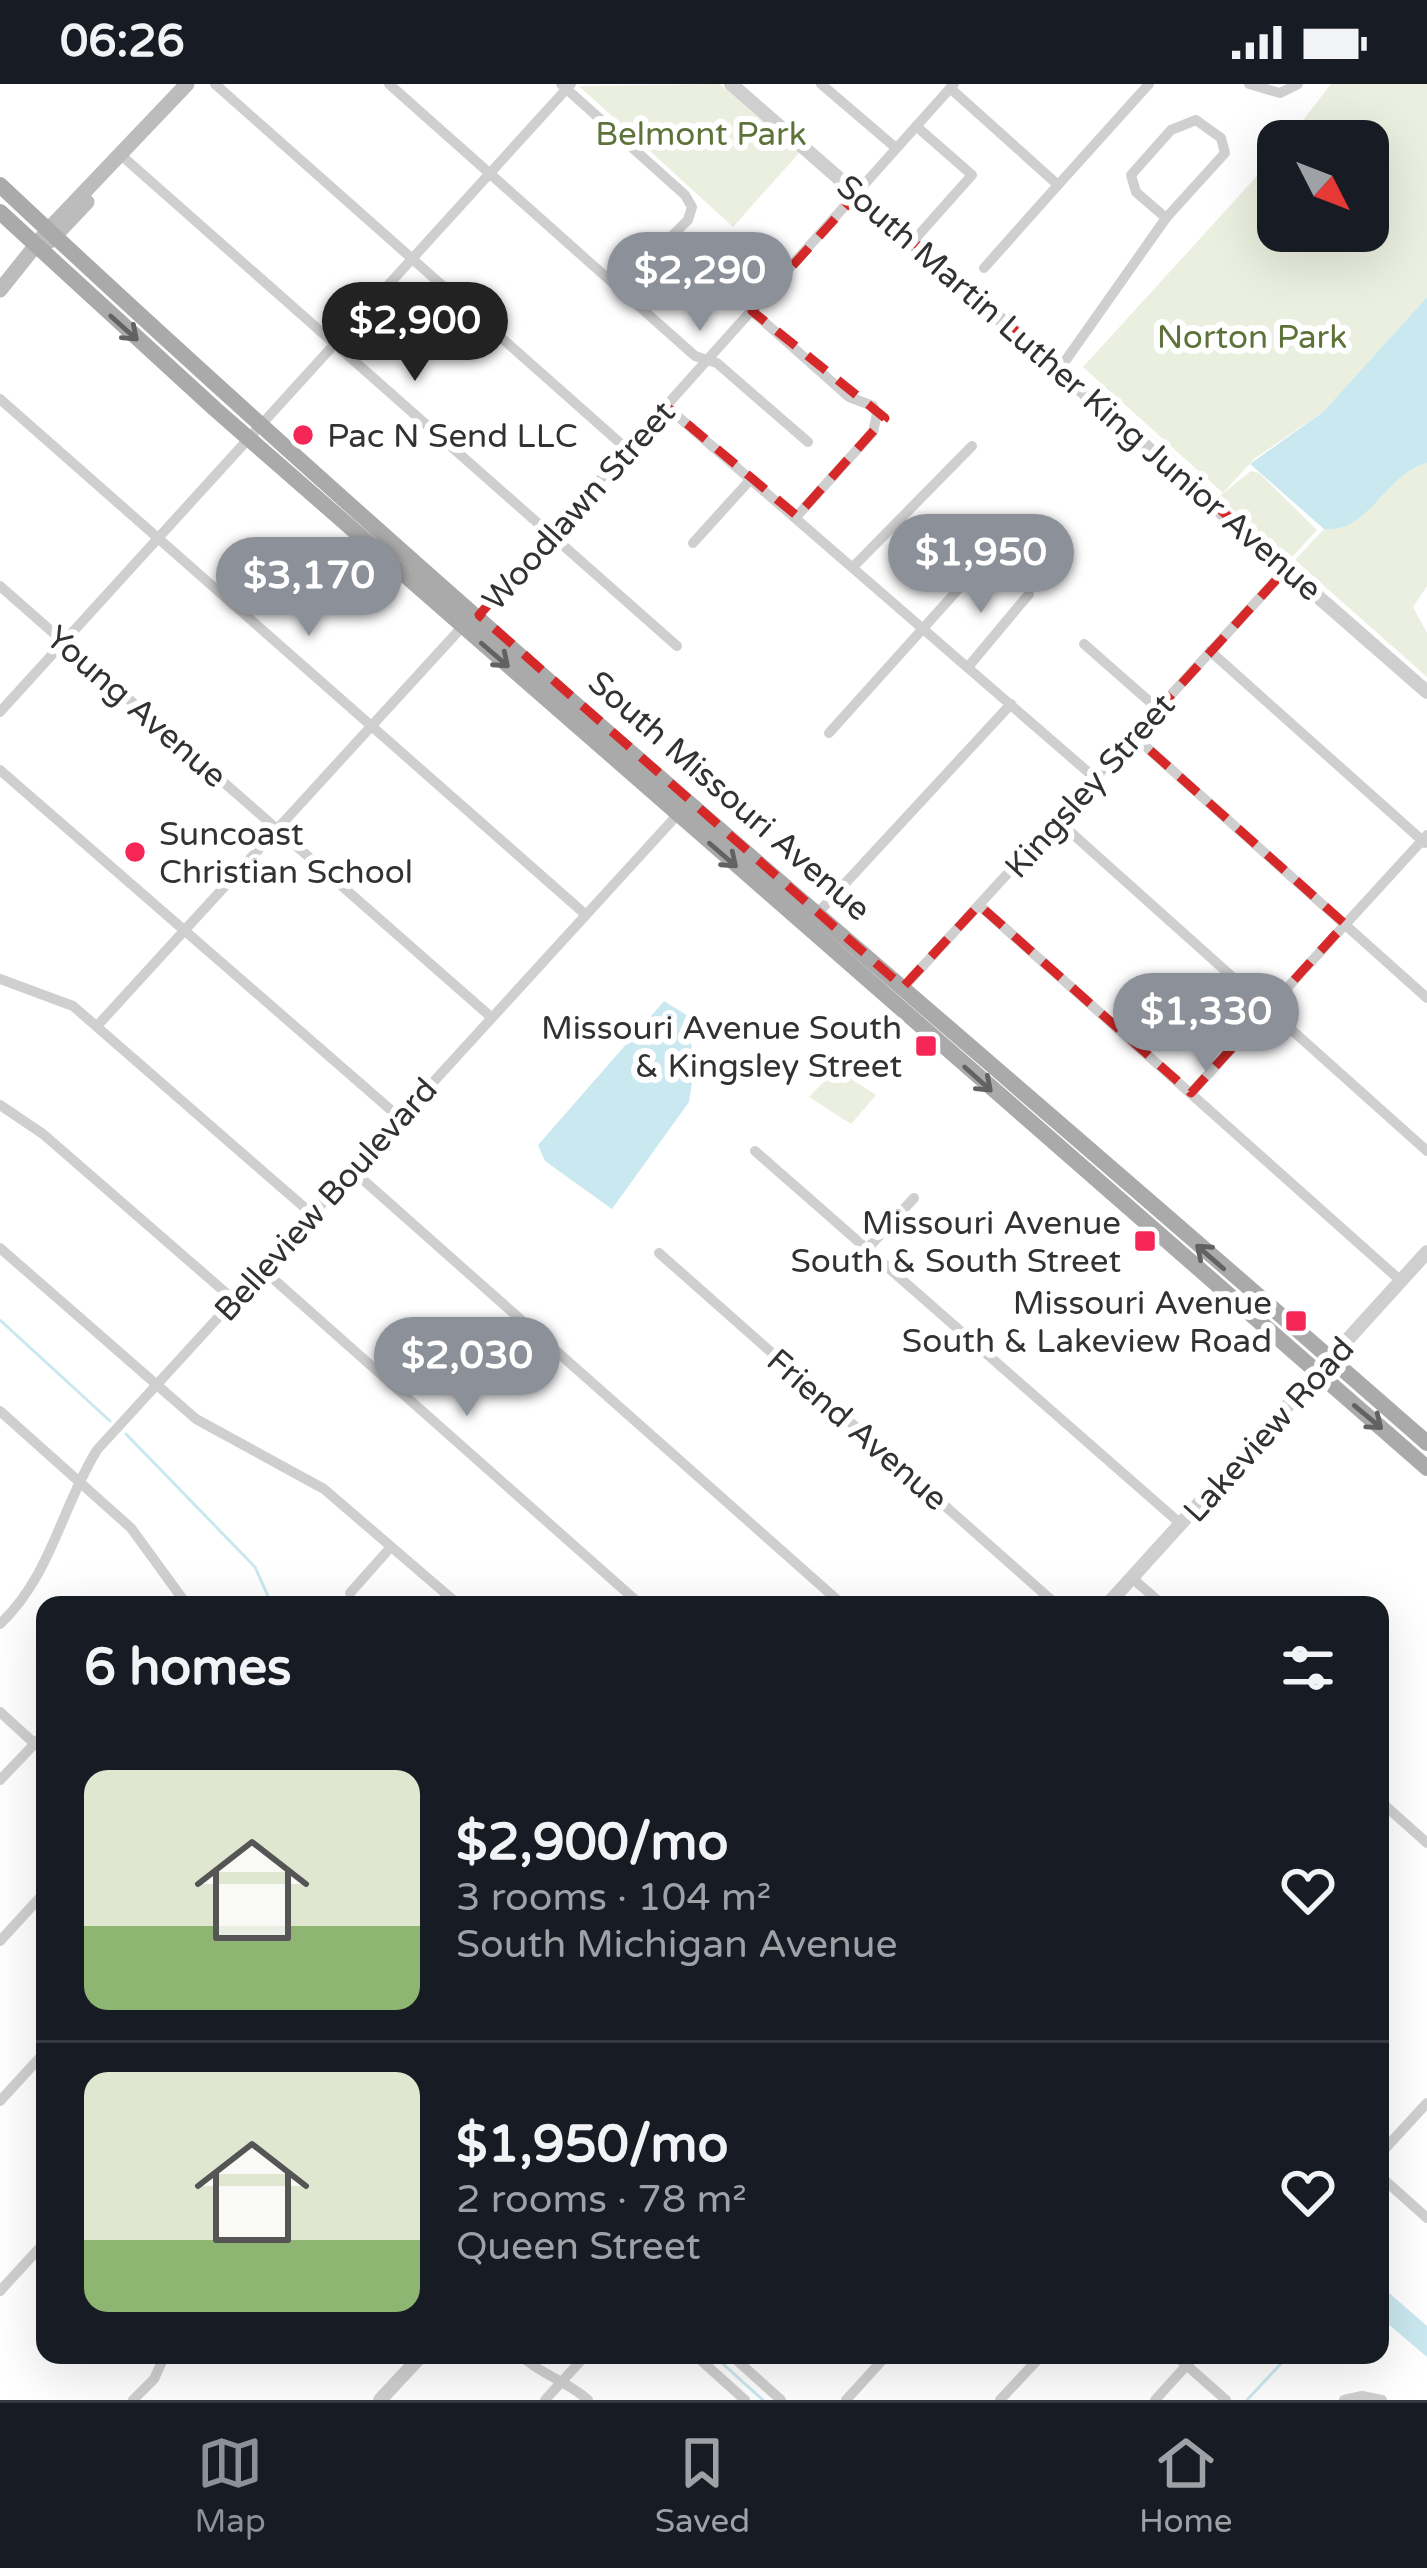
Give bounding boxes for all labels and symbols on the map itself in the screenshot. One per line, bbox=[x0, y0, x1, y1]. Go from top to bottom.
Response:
park label: Belmont Park bbox=[595, 115, 807, 154]
north arrow bbox=[1257, 120, 1389, 252]
street label: South Martin Luther King Junior Avenue bbox=[829, 167, 1329, 609]
pin: $2,290 bbox=[602, 232, 798, 334]
pin: $2,900 bbox=[317, 282, 513, 384]
one-way arrow bbox=[108, 314, 138, 341]
park label: Norton Park bbox=[1157, 318, 1347, 357]
street label: Woodlawn Street bbox=[475, 393, 683, 619]
place label: Pac N Send LLC bbox=[327, 417, 578, 456]
marker: Pac N Send LLC bbox=[290, 422, 316, 448]
pin: $1,950 bbox=[883, 514, 1079, 616]
pin: $3,170 bbox=[211, 537, 407, 639]
street label: Young Avenue bbox=[38, 618, 234, 796]
one-way arrow bbox=[479, 641, 510, 668]
street label: South Missouri Avenue bbox=[580, 663, 878, 929]
street label: Kingsley Street bbox=[997, 686, 1183, 886]
place label: Suncoast Christian School bbox=[159, 815, 413, 892]
marker: Suncoast Christian School bbox=[122, 839, 148, 865]
one-way arrow bbox=[707, 840, 737, 868]
pin: $1,330 bbox=[1108, 973, 1304, 1075]
place label: Missouri Avenue South & Kingsley Street bbox=[541, 1009, 902, 1086]
marker: Missouri Avenue South & Kingsley Street bbox=[913, 1033, 939, 1059]
one-way arrow bbox=[962, 1065, 993, 1092]
street label: Belleview Boulevard bbox=[207, 1070, 446, 1330]
place label: Missouri Avenue South & South Street bbox=[790, 1204, 1121, 1281]
marker: Missouri Avenue South & South Street bbox=[1132, 1228, 1158, 1254]
one-way arrow bbox=[1196, 1244, 1226, 1271]
place label: Missouri Avenue South & Lakeview Road bbox=[902, 1284, 1272, 1361]
marker: Missouri Avenue South & Lakeview Road bbox=[1283, 1308, 1309, 1334]
pin: $2,030 bbox=[369, 1317, 565, 1419]
street label: Lakeview Road bbox=[1176, 1329, 1362, 1531]
street label: Friend Avenue bbox=[759, 1341, 955, 1519]
one-way arrow bbox=[1352, 1402, 1383, 1430]

